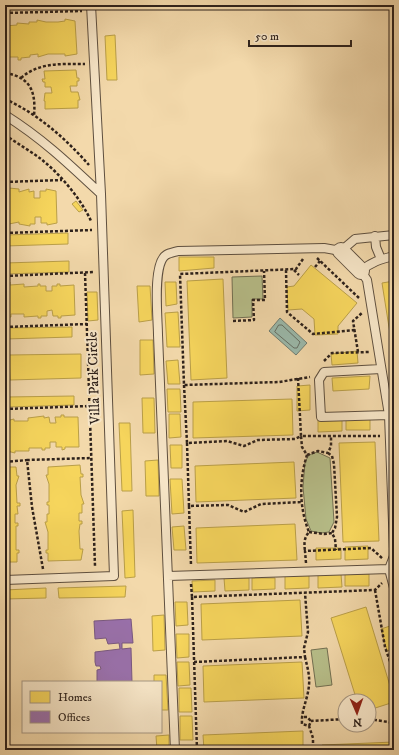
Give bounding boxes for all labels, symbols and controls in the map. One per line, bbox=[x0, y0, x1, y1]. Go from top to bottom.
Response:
scale bar bbox=[249, 22, 351, 48]
text: 50 m bbox=[255, 29, 279, 44]
street label: Villa Park Circle bbox=[83, 331, 105, 426]
legend bbox=[22, 681, 162, 733]
text: Homes bbox=[58, 690, 92, 705]
north arrow bbox=[337, 693, 377, 733]
text: Offices bbox=[58, 710, 90, 725]
text: N bbox=[353, 715, 362, 729]

